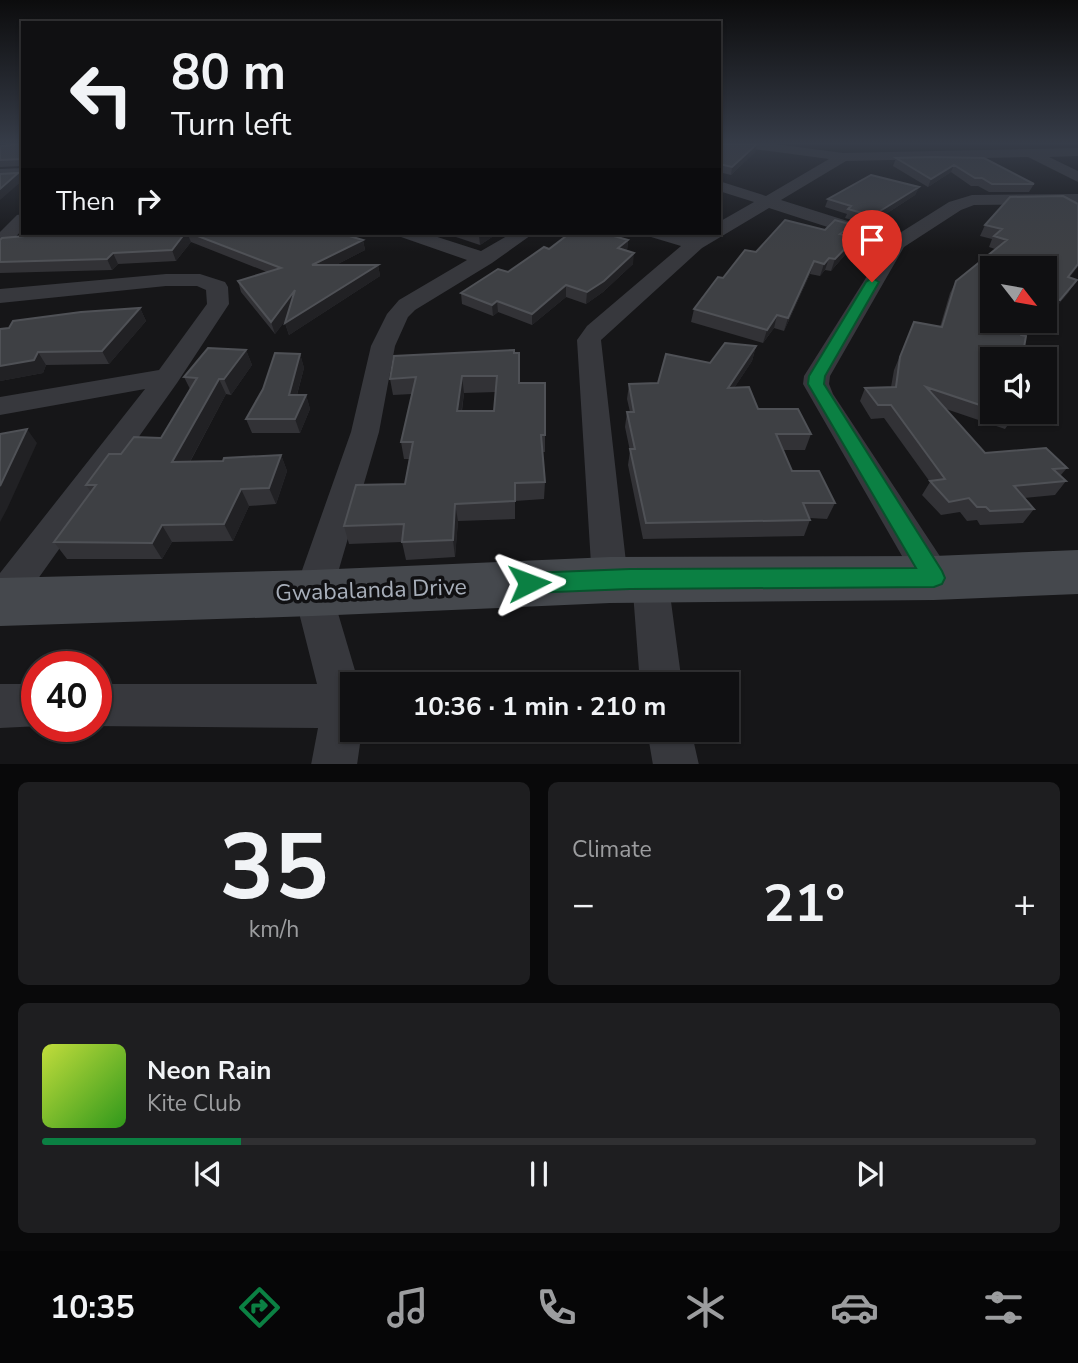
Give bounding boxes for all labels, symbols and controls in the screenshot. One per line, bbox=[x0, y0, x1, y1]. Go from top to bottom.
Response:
text: 80 m bbox=[171, 39, 286, 106]
icon: left bbox=[56, 49, 147, 140]
text: Turn left bbox=[171, 103, 291, 146]
icon: right bbox=[129, 182, 167, 220]
text: Then bbox=[56, 184, 115, 219]
pin bbox=[842, 210, 902, 282]
icon: arrive bbox=[853, 221, 891, 259]
north arrow bbox=[980, 256, 1057, 332]
map controls bbox=[980, 256, 1057, 424]
button: sound bbox=[980, 347, 1057, 424]
position arrow bbox=[492, 546, 566, 620]
street label: Gwabalanda Drive bbox=[275, 571, 467, 609]
speed limit sign: 40 bbox=[21, 651, 112, 742]
text: 10:36 · 1 min · 210 m bbox=[413, 689, 666, 724]
text: 35 bbox=[219, 806, 329, 930]
text: Climate bbox=[572, 834, 652, 865]
text: 21° bbox=[763, 868, 845, 939]
text: − bbox=[572, 879, 595, 930]
text: + bbox=[1013, 879, 1036, 930]
text: km/h bbox=[249, 914, 299, 945]
text: Neon Rain bbox=[147, 1053, 272, 1088]
text: Kite Club bbox=[147, 1088, 241, 1119]
icon: previous bbox=[189, 1155, 227, 1193]
icon: pause bbox=[520, 1155, 558, 1193]
icon: next bbox=[851, 1155, 889, 1193]
icon: directions bbox=[235, 1283, 284, 1332]
icon: music bbox=[383, 1283, 432, 1332]
icon: phone bbox=[532, 1283, 581, 1332]
icon: climate bbox=[681, 1283, 730, 1332]
icon: car bbox=[830, 1283, 879, 1332]
icon: filters bbox=[979, 1283, 1028, 1332]
text: 10:35 bbox=[50, 1286, 135, 1329]

